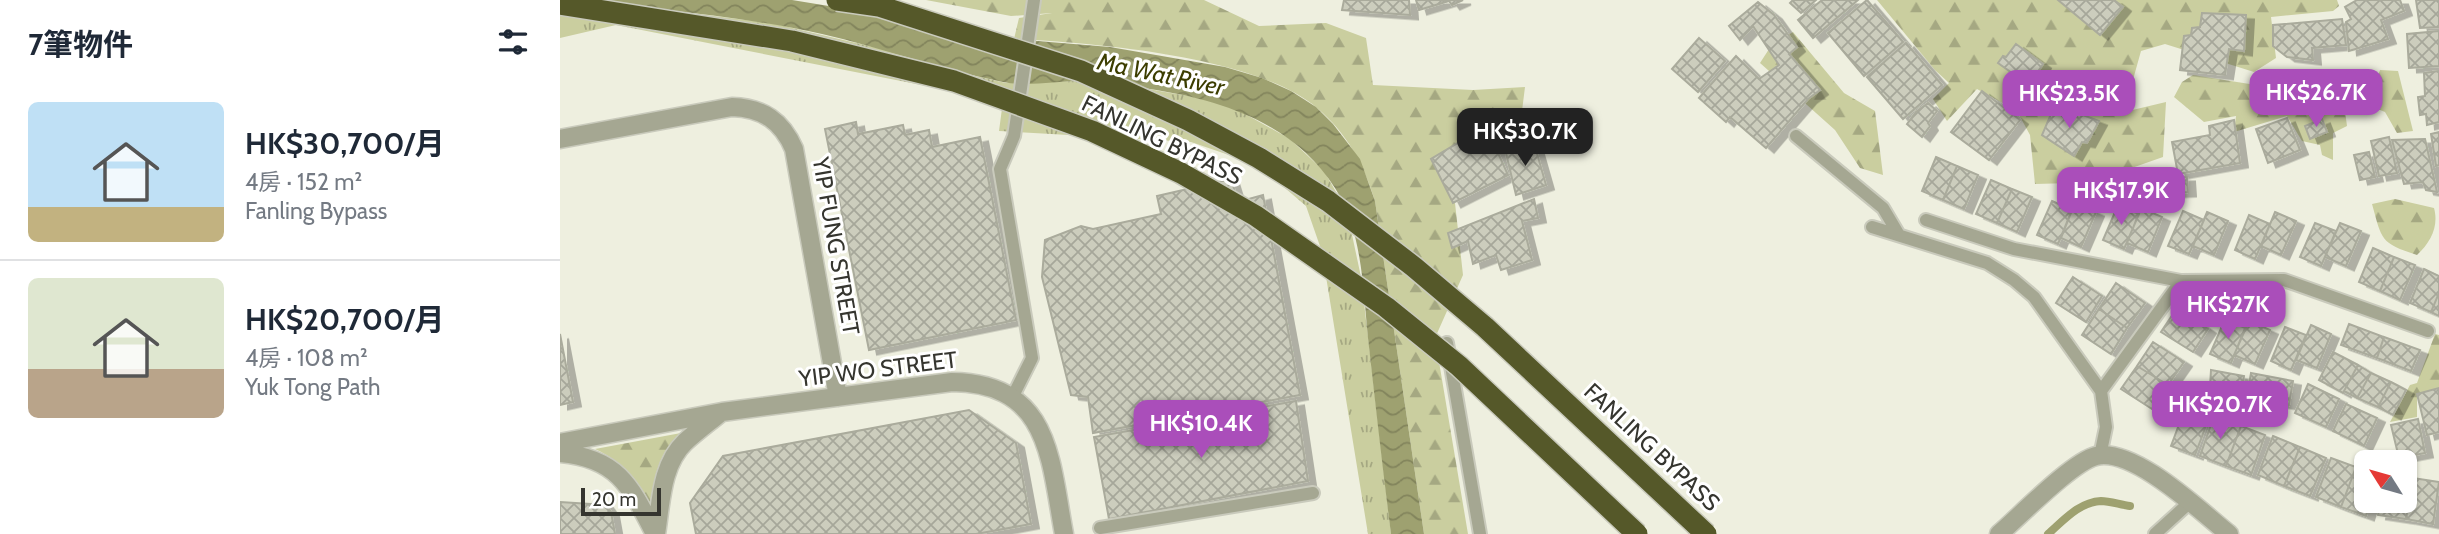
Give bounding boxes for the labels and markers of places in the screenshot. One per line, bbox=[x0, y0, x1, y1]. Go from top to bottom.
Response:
pin: HK$26.7K bbox=[2244, 69, 2388, 129]
pin: HK$23.5K bbox=[1997, 71, 2141, 130]
pin: HK$30.7K bbox=[1453, 108, 1597, 168]
pin: HK$17.9K bbox=[2049, 168, 2193, 227]
pin: HK$27K bbox=[2171, 282, 2285, 341]
pin: HK$20.7K bbox=[2148, 382, 2292, 441]
pin: HK$10.4K bbox=[1129, 400, 1273, 460]

